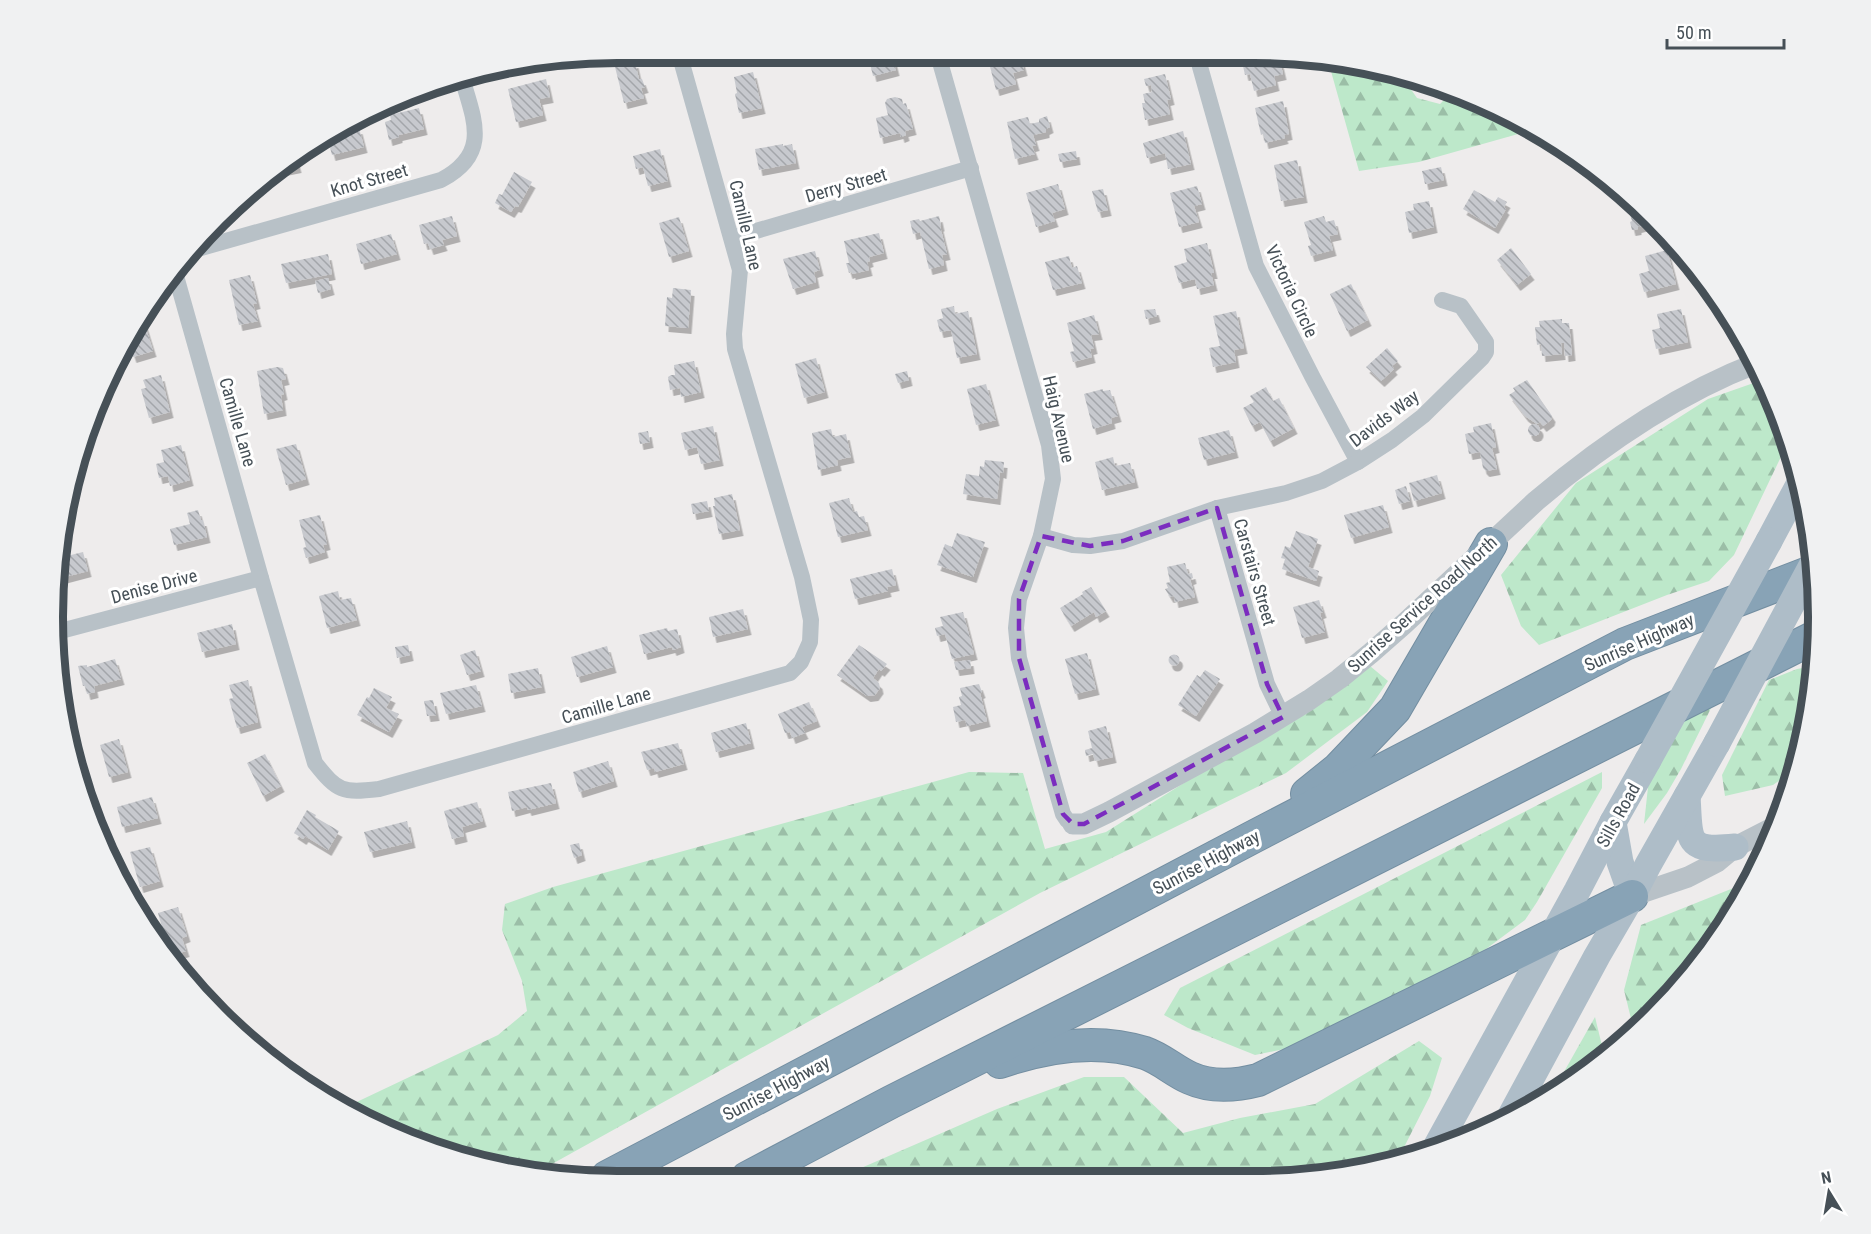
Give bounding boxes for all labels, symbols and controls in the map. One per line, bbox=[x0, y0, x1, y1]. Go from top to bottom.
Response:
scale bar bbox=[1667, 12, 1784, 50]
text: 50 m bbox=[1676, 22, 1711, 43]
street label: Knot Street bbox=[328, 159, 410, 201]
street label: Derry Street bbox=[803, 163, 889, 207]
street label: Camille Lane bbox=[725, 178, 767, 272]
street label: Victoria Circle bbox=[1261, 241, 1323, 341]
street label: Haig Avenue bbox=[1039, 373, 1079, 465]
street label: Camille Lane bbox=[215, 375, 261, 469]
street label: Davids Way bbox=[1345, 385, 1423, 451]
street label: Carstairs Street bbox=[1230, 516, 1280, 628]
street label: Sunrise Service Road North bbox=[1343, 531, 1501, 677]
street label: Denise Drive bbox=[109, 564, 199, 608]
street label: Sunrise Highway bbox=[1581, 608, 1697, 676]
street label: Camille Lane bbox=[559, 682, 653, 728]
street label: Sills Road bbox=[1592, 779, 1644, 851]
street label: Sunrise Highway bbox=[1149, 825, 1263, 899]
street label: Sunrise Highway bbox=[719, 1051, 833, 1125]
north arrow bbox=[1799, 1162, 1859, 1222]
text: N bbox=[1820, 1168, 1833, 1188]

